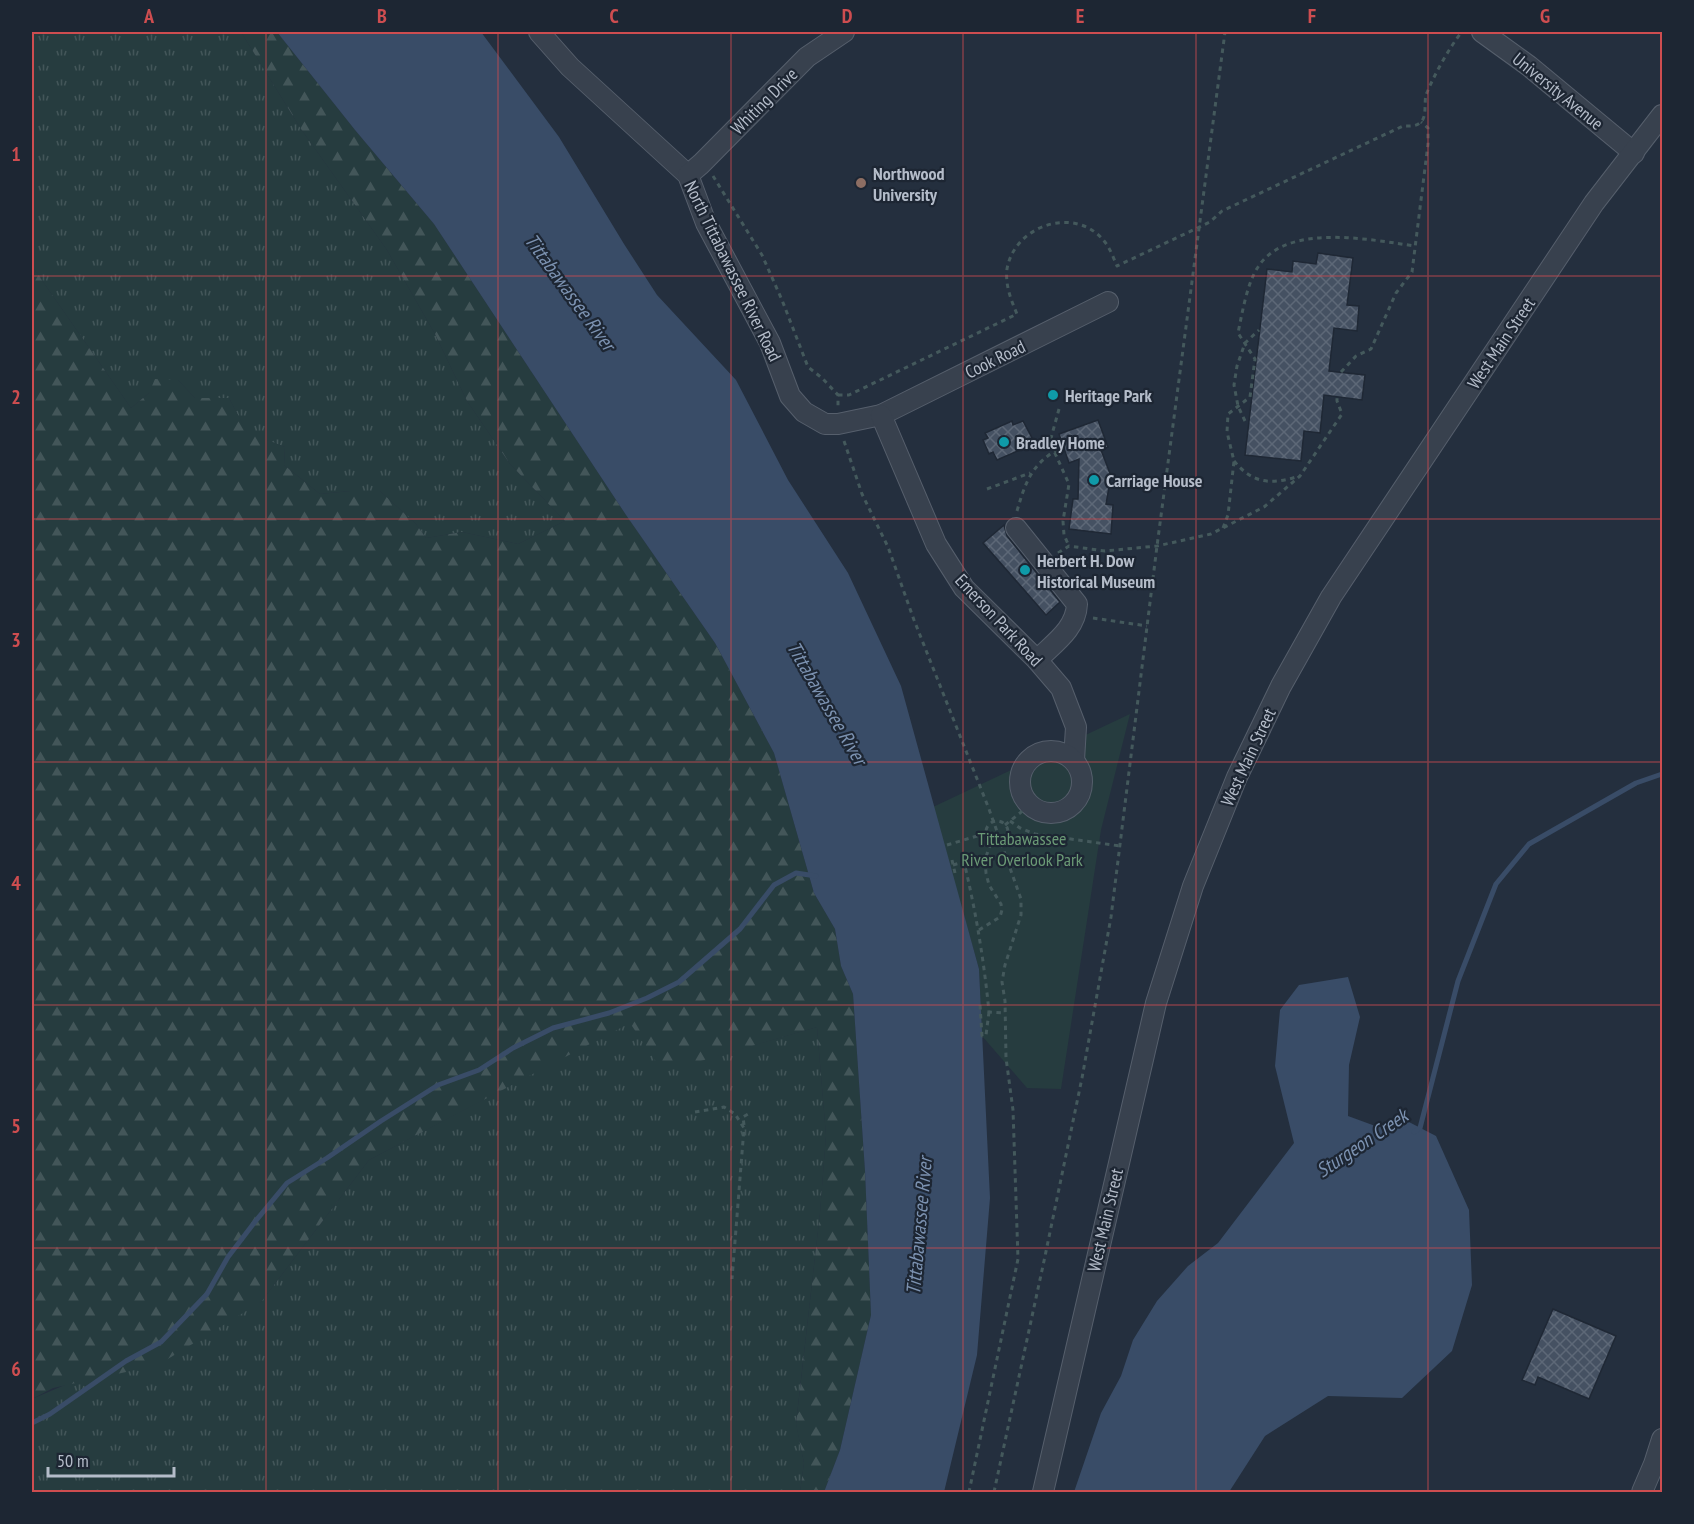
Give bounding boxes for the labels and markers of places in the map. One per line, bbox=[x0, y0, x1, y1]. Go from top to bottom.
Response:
place label: Northwood University bbox=[873, 162, 944, 206]
marker: Northwood University bbox=[854, 176, 868, 190]
place label: Heritage Park bbox=[1065, 384, 1153, 407]
marker: Heritage Park bbox=[1046, 388, 1060, 402]
place label: Bradley Home bbox=[1016, 431, 1105, 454]
marker: Bradley Home bbox=[997, 435, 1011, 449]
place label: Carriage House bbox=[1106, 469, 1203, 492]
marker: Carriage House bbox=[1087, 473, 1101, 487]
place label: Herbert H. Dow Historical Museum bbox=[1037, 549, 1155, 593]
marker: Herbert H. Dow Historical Museum bbox=[1018, 563, 1032, 577]

